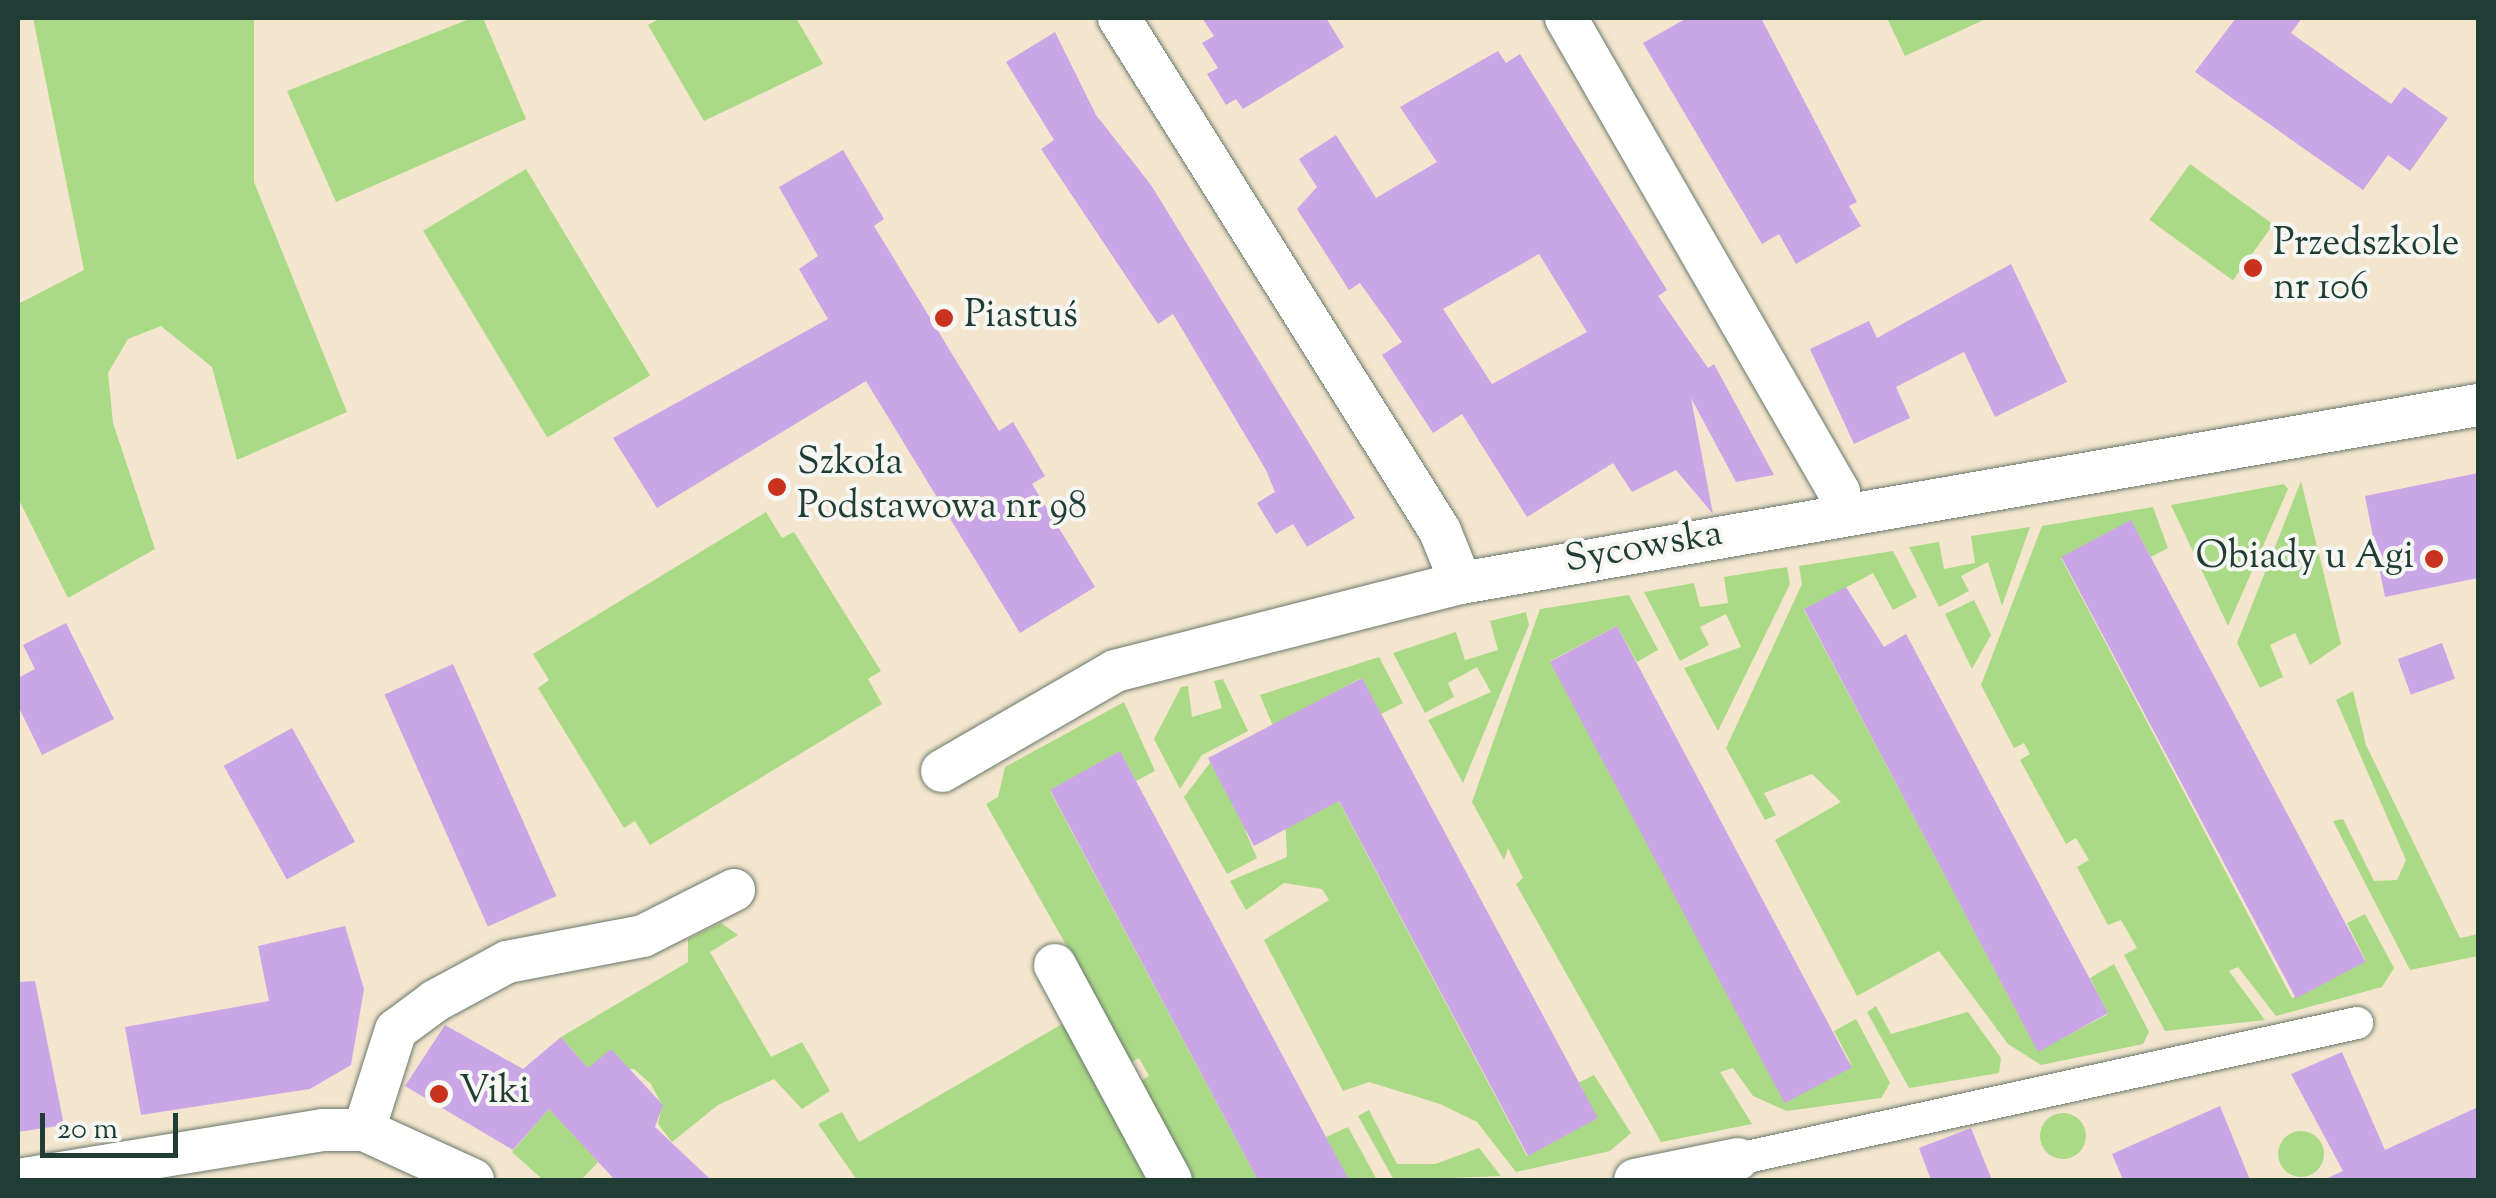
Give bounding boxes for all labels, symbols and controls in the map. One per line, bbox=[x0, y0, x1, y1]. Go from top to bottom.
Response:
place label: Przedszkole nr 106 bbox=[2273, 223, 2460, 312]
marker: Przedszkole nr 106 bbox=[2242, 257, 2264, 279]
place label: Piastuś bbox=[964, 295, 1078, 341]
marker: Piastuś bbox=[933, 307, 955, 329]
place label: Szkoła Podstawowa nr 98 bbox=[797, 442, 1087, 532]
marker: Szkoła Podstawowa nr 98 bbox=[766, 476, 788, 498]
street label: Sycowska bbox=[1562, 513, 1726, 585]
place label: Obiady u Agi bbox=[2196, 536, 2414, 582]
marker: Obiady u Agi bbox=[2423, 548, 2445, 570]
place label: Viki bbox=[459, 1071, 530, 1117]
marker: Viki bbox=[428, 1083, 450, 1105]
scale bar bbox=[45, 1093, 182, 1155]
text: 20 m bbox=[57, 1109, 118, 1152]

